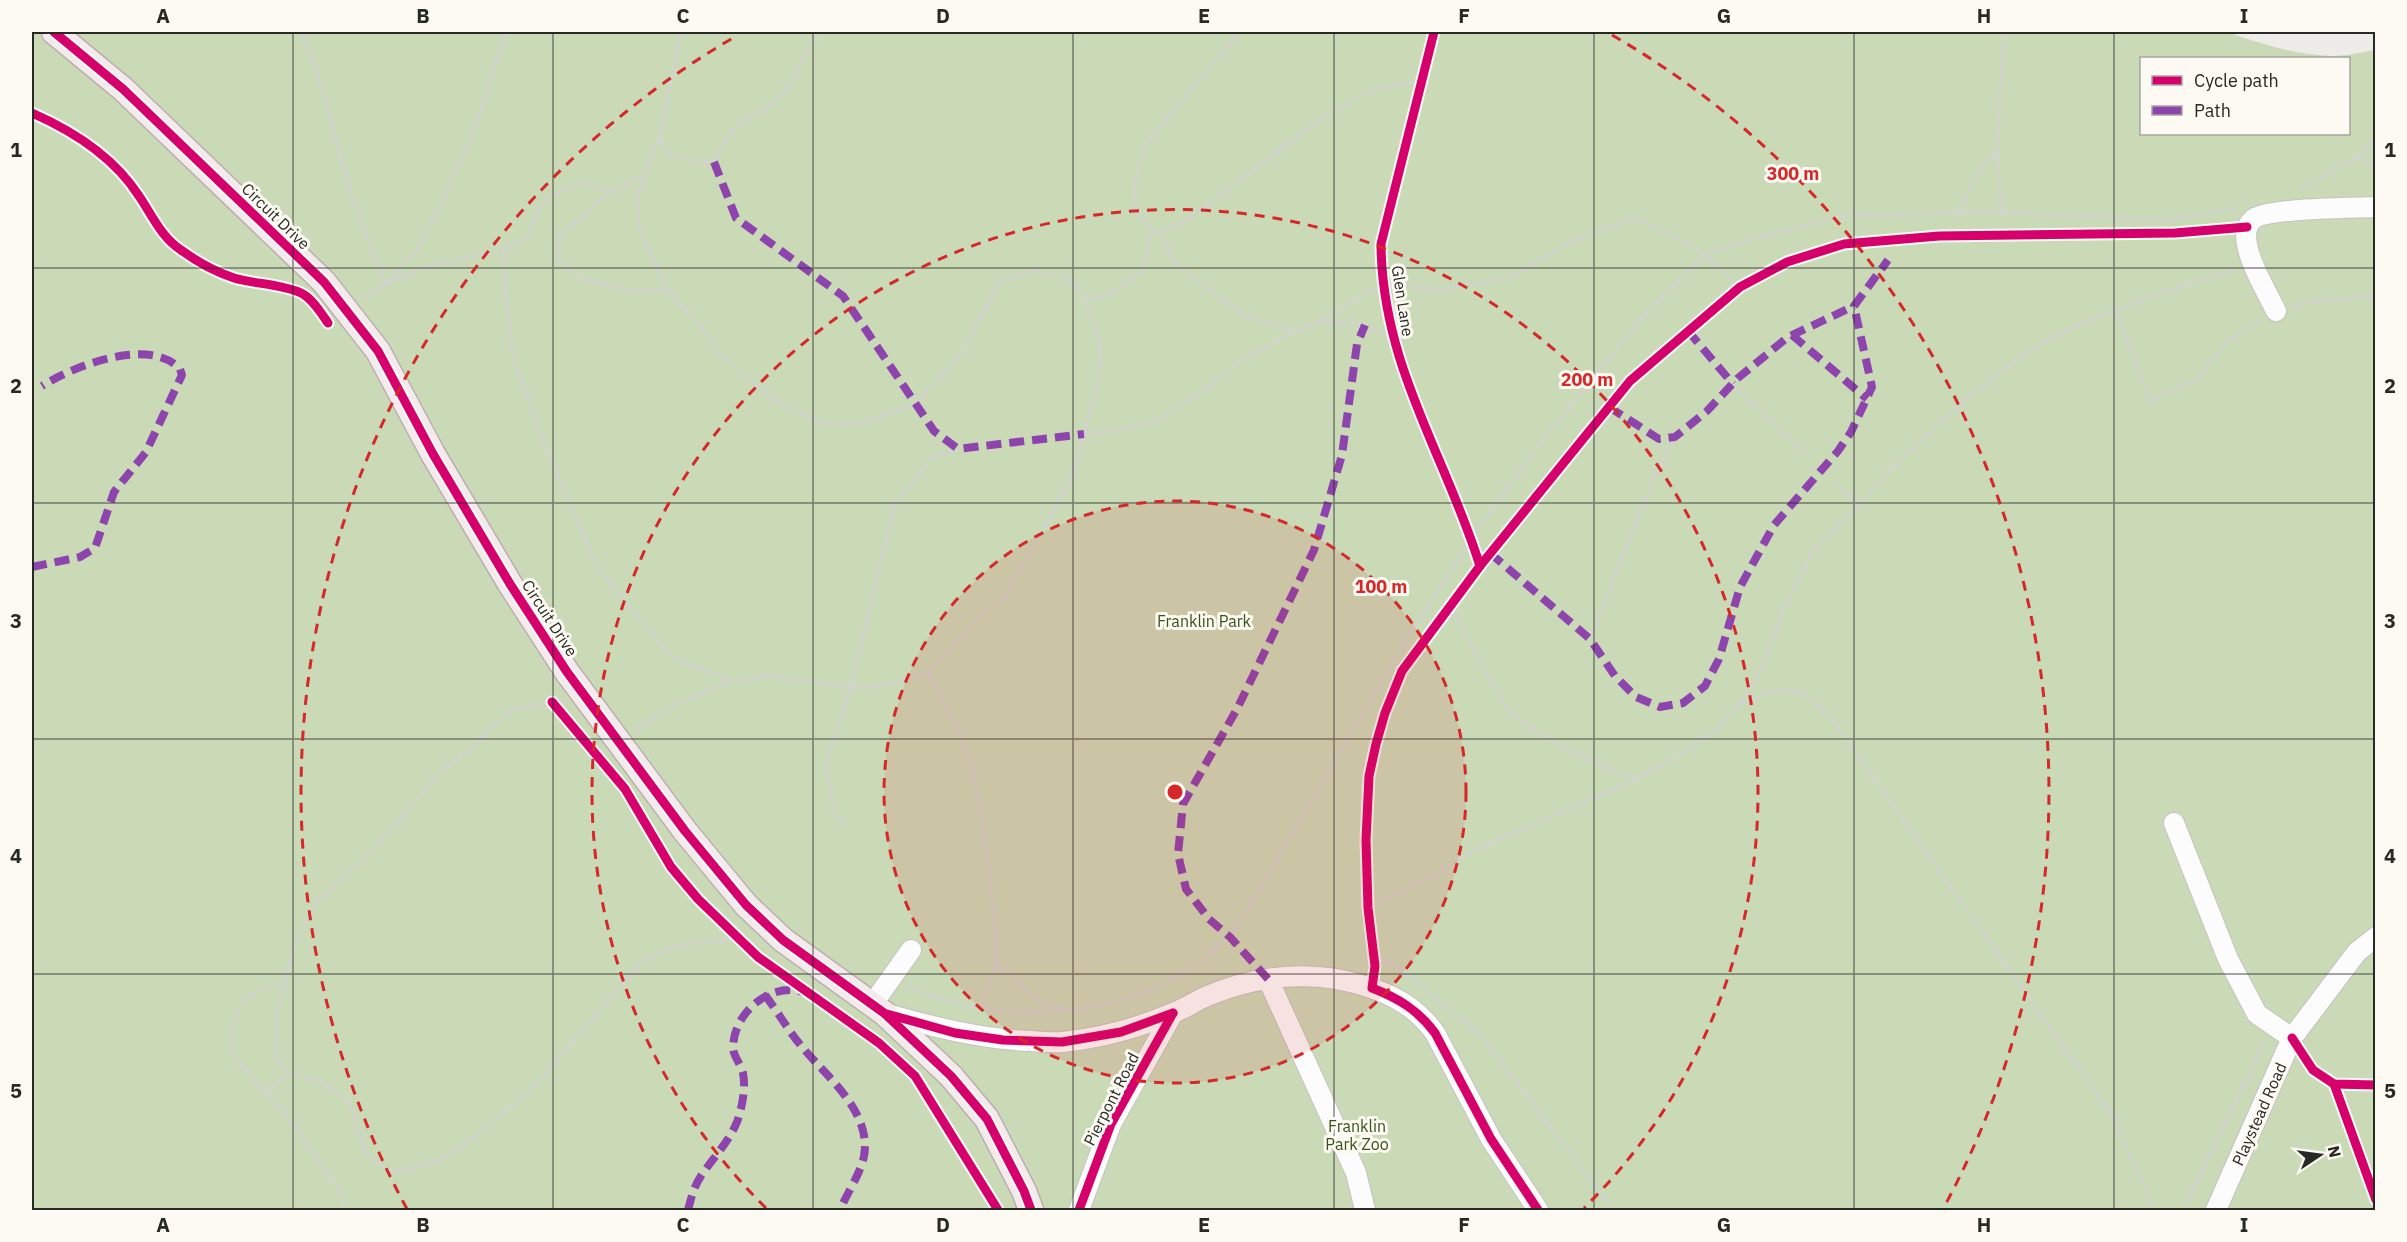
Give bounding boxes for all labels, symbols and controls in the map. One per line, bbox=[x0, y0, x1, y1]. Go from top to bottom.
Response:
text: A bbox=[156, 2, 170, 29]
text: B bbox=[416, 2, 430, 29]
text: C bbox=[676, 2, 690, 29]
text: D bbox=[936, 2, 950, 29]
text: E bbox=[1198, 2, 1210, 29]
text: F bbox=[1458, 2, 1470, 29]
text: G bbox=[1717, 2, 1731, 29]
text: H bbox=[1977, 2, 1991, 29]
text: I bbox=[2240, 2, 2248, 29]
legend bbox=[2140, 57, 2350, 135]
text: Cycle path bbox=[2194, 69, 2279, 92]
text: Path bbox=[2194, 99, 2231, 122]
text: 1 bbox=[10, 136, 22, 163]
text: 1 bbox=[2384, 136, 2396, 163]
text: 300 m bbox=[1767, 162, 1819, 185]
street label: Circuit Drive bbox=[238, 178, 315, 254]
street label: Glen Lane bbox=[1388, 264, 1419, 338]
text: 200 m bbox=[1561, 368, 1613, 391]
text: 2 bbox=[10, 372, 22, 399]
text: 2 bbox=[2384, 372, 2396, 399]
text: 100 m bbox=[1355, 575, 1407, 598]
street label: Circuit Drive bbox=[518, 576, 582, 660]
text: 3 bbox=[10, 607, 22, 634]
text: 3 bbox=[2384, 607, 2396, 634]
park label: Franklin Park bbox=[1157, 611, 1252, 631]
centre of rings bbox=[1165, 782, 1185, 802]
text: 4 bbox=[10, 842, 22, 869]
text: 4 bbox=[2384, 842, 2396, 869]
street label: Pierpont Road bbox=[1079, 1049, 1143, 1149]
street label: Playstead Road bbox=[2227, 1059, 2291, 1169]
text: 5 bbox=[10, 1077, 22, 1104]
text: 5 bbox=[2384, 1077, 2396, 1104]
park label: Franklin Park Zoo bbox=[1325, 1116, 1389, 1154]
north arrow bbox=[2290, 1125, 2350, 1185]
text: N bbox=[2324, 1144, 2346, 1160]
text: A bbox=[156, 1211, 170, 1238]
text: B bbox=[416, 1211, 430, 1238]
text: C bbox=[676, 1211, 690, 1238]
text: D bbox=[936, 1211, 950, 1238]
text: E bbox=[1198, 1211, 1210, 1238]
text: F bbox=[1458, 1211, 1470, 1238]
text: G bbox=[1717, 1211, 1731, 1238]
text: H bbox=[1977, 1211, 1991, 1238]
text: I bbox=[2240, 1211, 2248, 1238]

